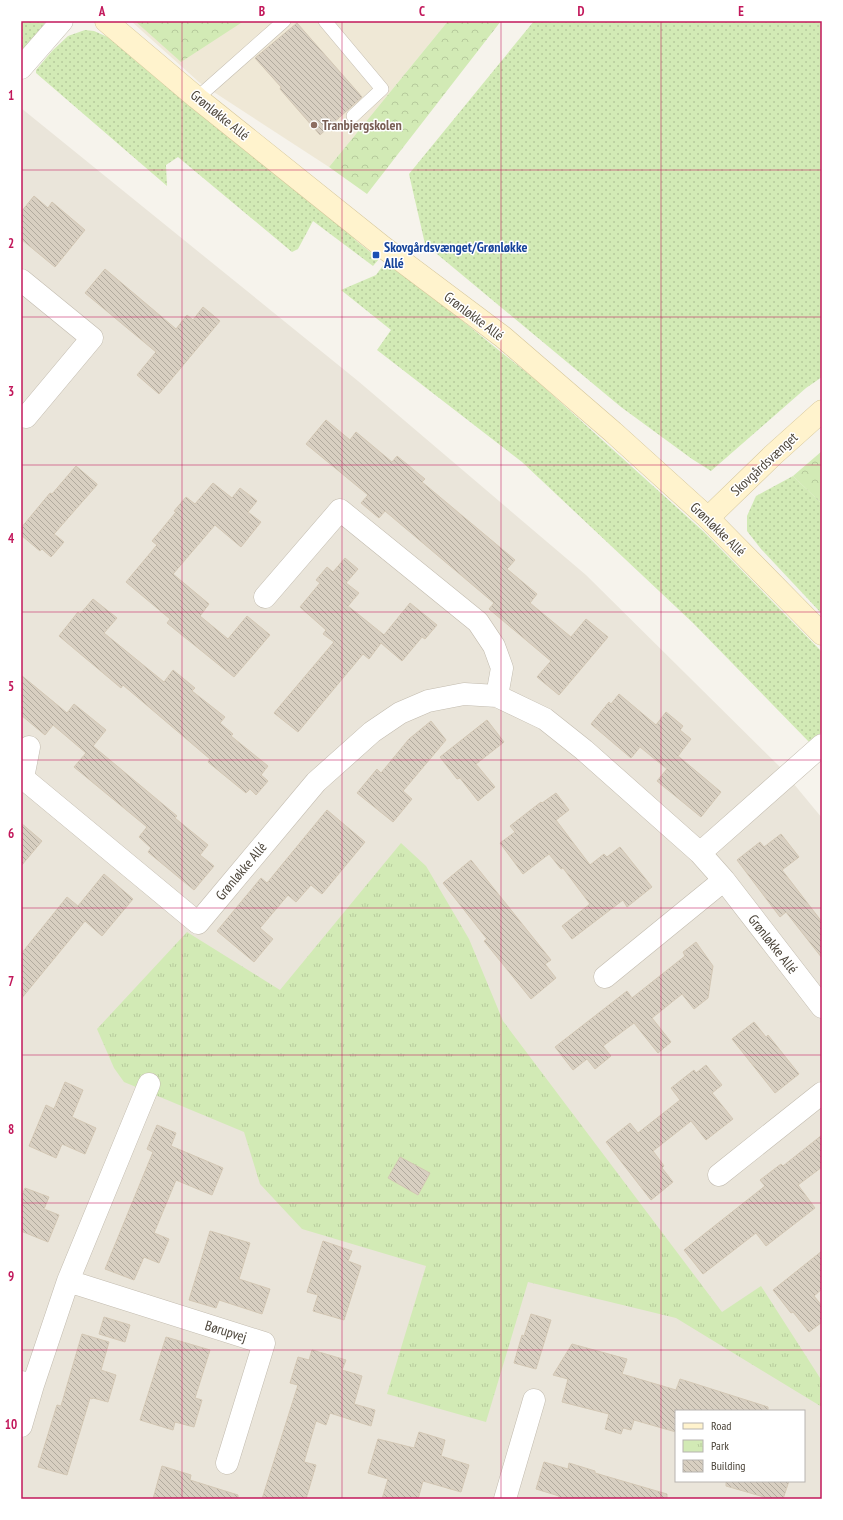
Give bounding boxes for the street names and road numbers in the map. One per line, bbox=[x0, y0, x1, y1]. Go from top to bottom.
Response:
street label: Grønløkke Allé bbox=[187, 86, 253, 144]
street label: Grønløkke Allé bbox=[440, 288, 508, 344]
street label: Skovgårdsvænget bbox=[727, 428, 801, 500]
street label: Grønløkke Allé bbox=[686, 498, 750, 560]
street label: Grønløkke Allé bbox=[211, 838, 271, 904]
street label: Grønløkke Allé bbox=[744, 911, 802, 977]
street label: Børupvej bbox=[203, 1316, 249, 1346]

